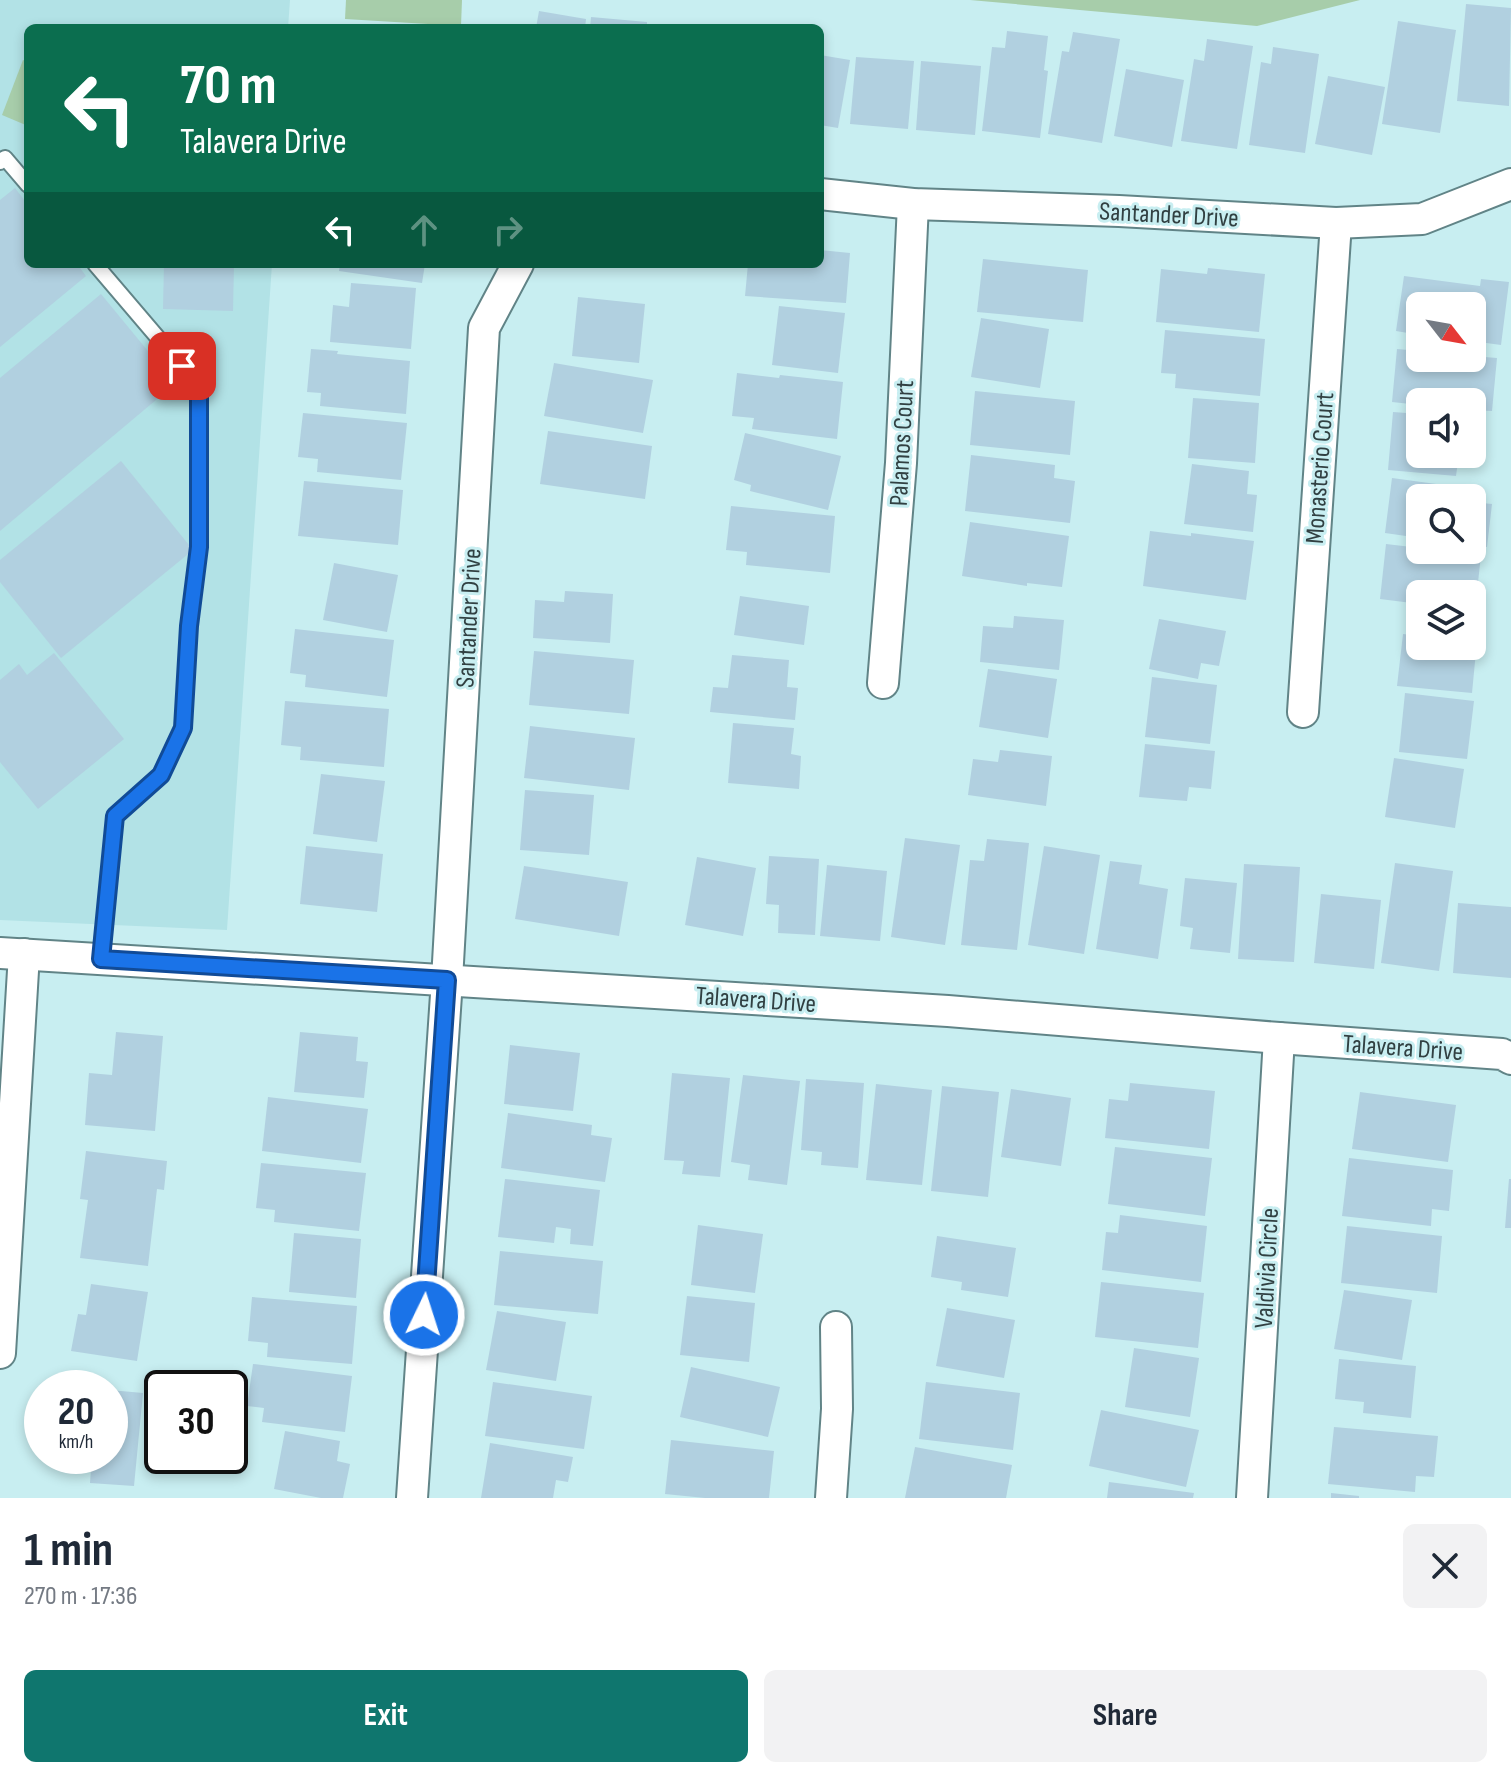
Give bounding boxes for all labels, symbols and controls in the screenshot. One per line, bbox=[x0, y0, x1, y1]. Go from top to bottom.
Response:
text: 70 m bbox=[180, 53, 277, 120]
icon: left bbox=[48, 56, 152, 160]
text: Talavera Drive bbox=[180, 121, 347, 164]
street label: Santander Drive bbox=[1098, 196, 1239, 235]
icon: left bbox=[318, 208, 362, 252]
icon: ahead bbox=[402, 208, 446, 252]
icon: right bbox=[486, 208, 530, 252]
north arrow bbox=[1406, 292, 1486, 372]
map controls bbox=[1406, 292, 1486, 660]
pin bbox=[148, 332, 216, 400]
icon: arrive bbox=[160, 344, 204, 388]
street label: Palamos Court bbox=[884, 379, 921, 507]
button: sound bbox=[1406, 388, 1486, 468]
street label: Monasterio Court bbox=[1300, 391, 1341, 545]
button: search bbox=[1406, 484, 1486, 564]
street label: Santander Drive bbox=[450, 548, 489, 689]
button: layers bbox=[1406, 580, 1486, 660]
street label: Talavera Drive bbox=[695, 981, 817, 1020]
street label: Talavera Drive bbox=[1342, 1029, 1464, 1068]
street label: Valdivia Circle bbox=[1249, 1207, 1286, 1329]
position arrow bbox=[382, 1273, 466, 1357]
speed limit sign: 30 bbox=[144, 1370, 248, 1474]
text: 20 bbox=[58, 1388, 94, 1436]
text: km/h bbox=[59, 1430, 93, 1454]
text: 1 min bbox=[24, 1522, 113, 1579]
button: close bbox=[1403, 1524, 1487, 1608]
text: 270 m · 17:36 bbox=[24, 1581, 137, 1612]
button: Exit bbox=[24, 1670, 748, 1762]
button: Share bbox=[764, 1670, 1487, 1762]

